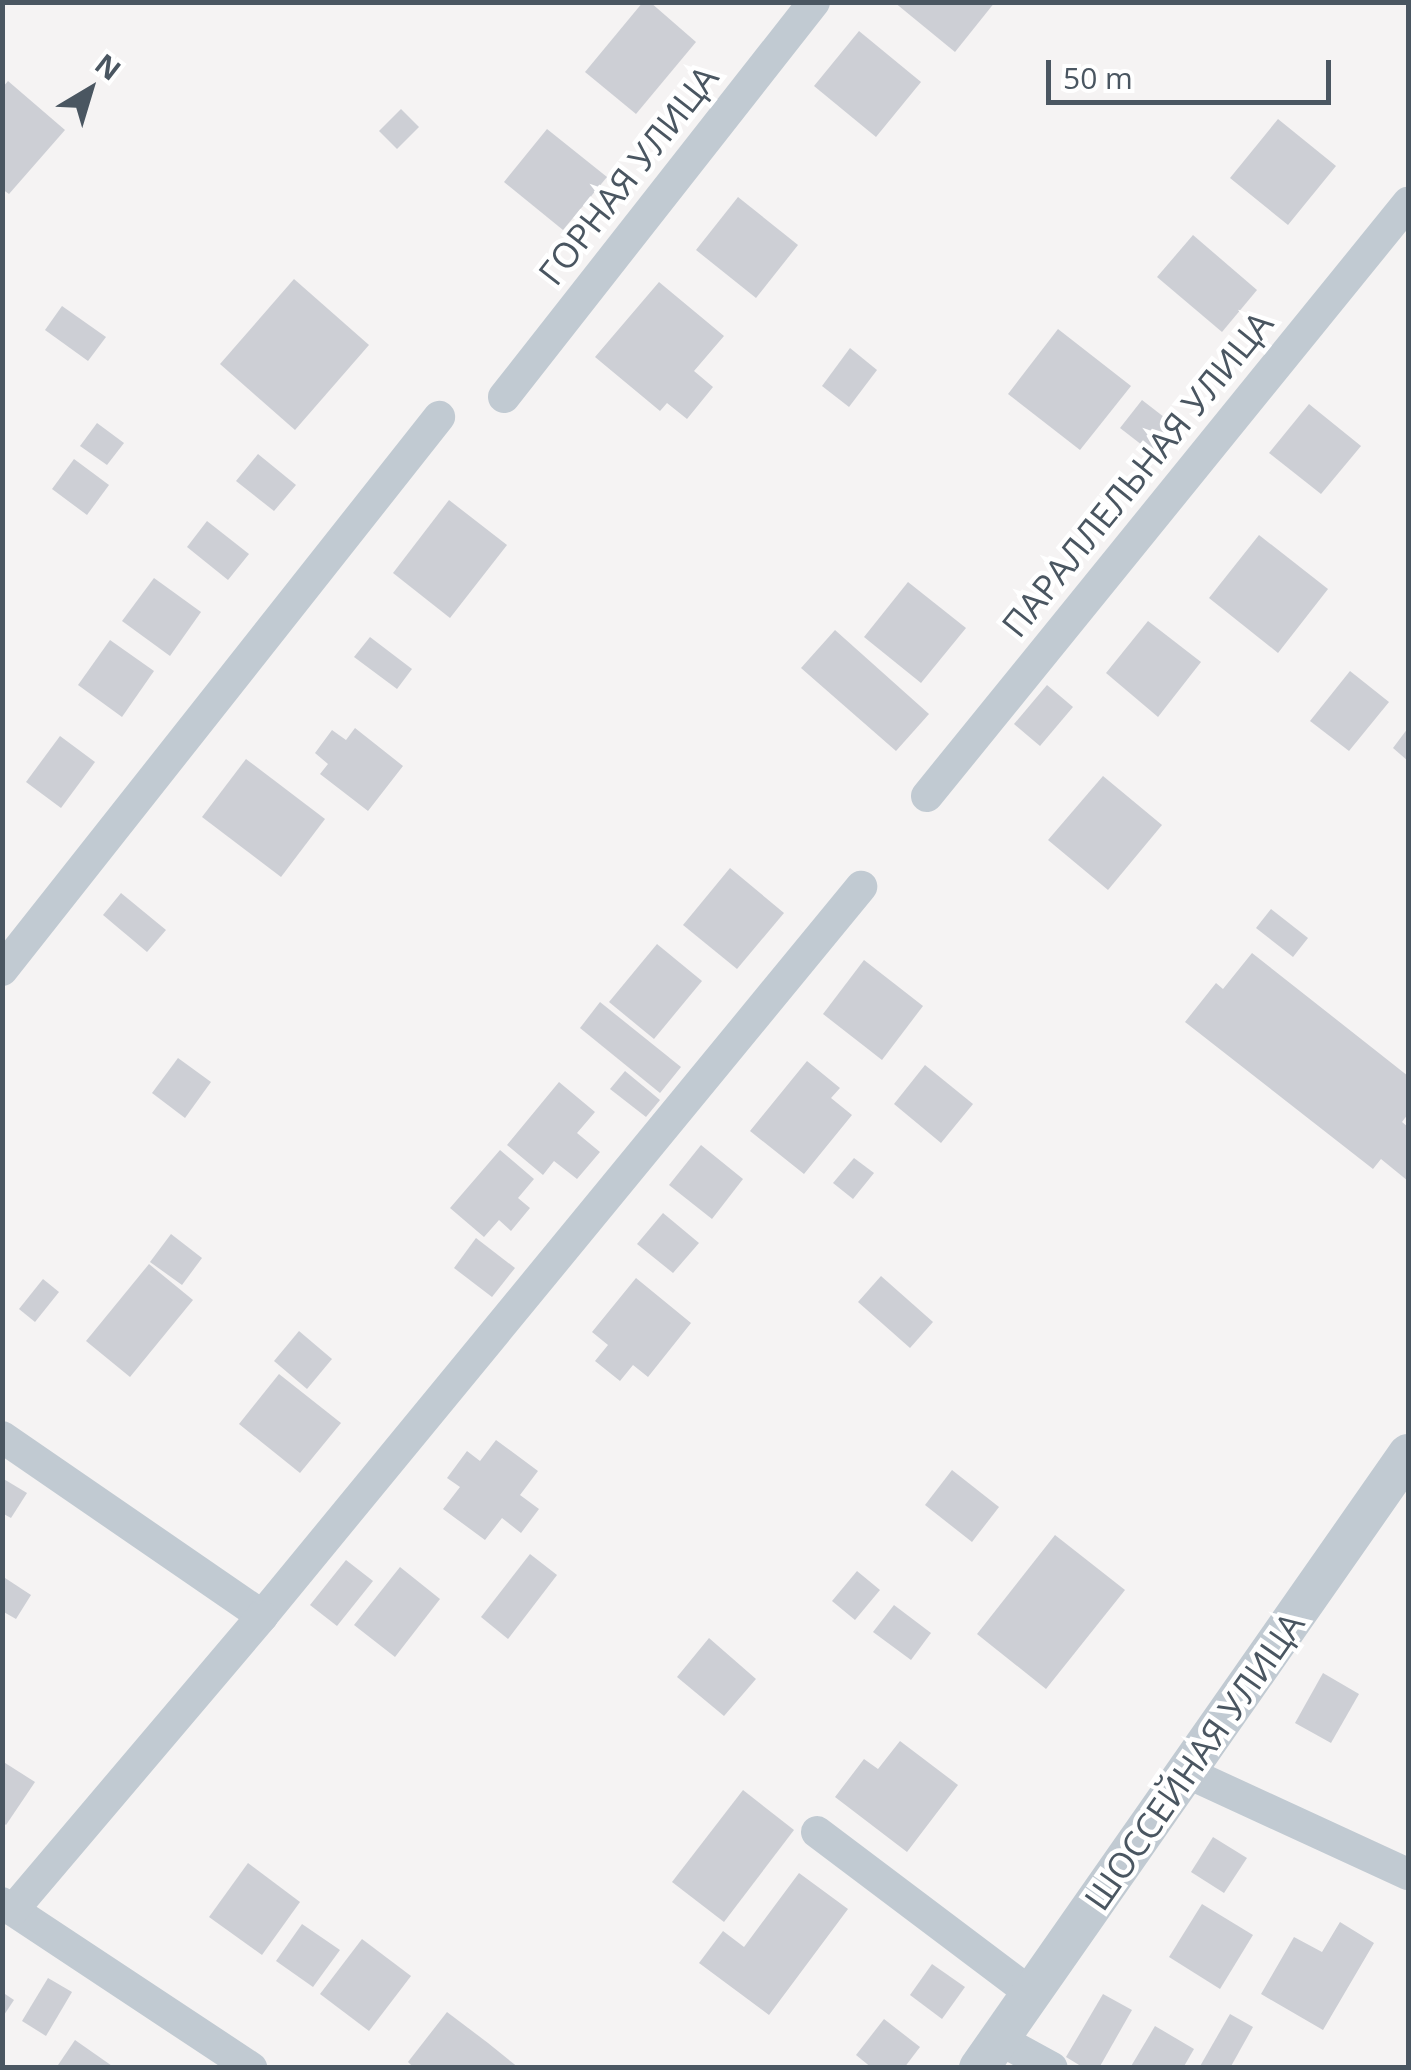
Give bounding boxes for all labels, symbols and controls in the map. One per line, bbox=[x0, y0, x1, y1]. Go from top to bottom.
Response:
north arrow bbox=[40, 40, 140, 140]
scale bar bbox=[1051, 40, 1336, 102]
text: N bbox=[88, 44, 129, 88]
street label: ГОРНАЯ УЛИЦА bbox=[529, 57, 727, 293]
text: 50 m bbox=[1063, 57, 1133, 98]
street label: ПАРАЛЛЕЛЬНАЯ УЛИЦА bbox=[993, 303, 1281, 645]
street label: ШОССЕЙНАЯ УЛИЦА bbox=[1075, 1604, 1313, 1918]

